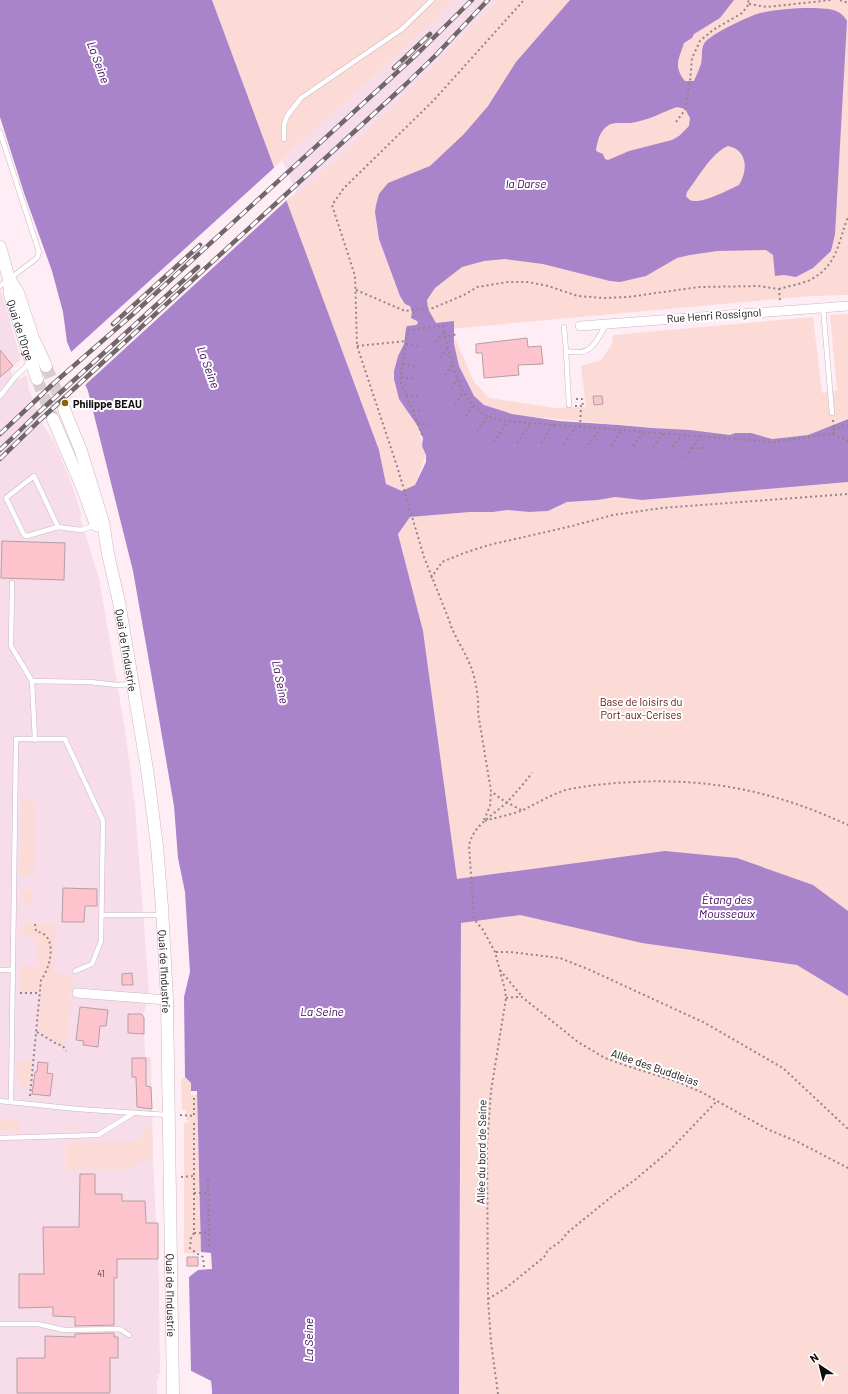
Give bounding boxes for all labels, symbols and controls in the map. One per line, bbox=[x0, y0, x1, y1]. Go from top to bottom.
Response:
water label: La Seine bbox=[85, 39, 113, 85]
water label: la Darse bbox=[506, 176, 546, 190]
street label: Quai de l'Orge bbox=[5, 298, 37, 362]
street label: Rue Henri Rossignol bbox=[666, 305, 762, 325]
water label: La Seine bbox=[195, 344, 223, 390]
place label: Philippe BEAU bbox=[73, 397, 142, 410]
marker: Philippe BEAU bbox=[60, 398, 70, 408]
street label: Quai de l'Industrie bbox=[114, 608, 140, 692]
water label: La Seine bbox=[270, 659, 292, 705]
park label: Base de loisirs du Port-aux-Cerises bbox=[600, 695, 682, 721]
water label: Étang des Mousseaux bbox=[699, 892, 756, 920]
street label: Quai de l'Industrie bbox=[157, 929, 174, 1013]
water label: La Seine bbox=[300, 1004, 344, 1018]
street label: Allée des Buddleias bbox=[610, 1046, 700, 1088]
street label: Allée du bord de Seine bbox=[474, 1099, 488, 1204]
street label: Quai de l'Industrie bbox=[164, 1253, 179, 1337]
house number: 41 bbox=[97, 1268, 105, 1279]
water label: La Seine bbox=[301, 1318, 315, 1362]
north arrow bbox=[800, 1346, 840, 1386]
text: N bbox=[807, 1350, 821, 1365]

